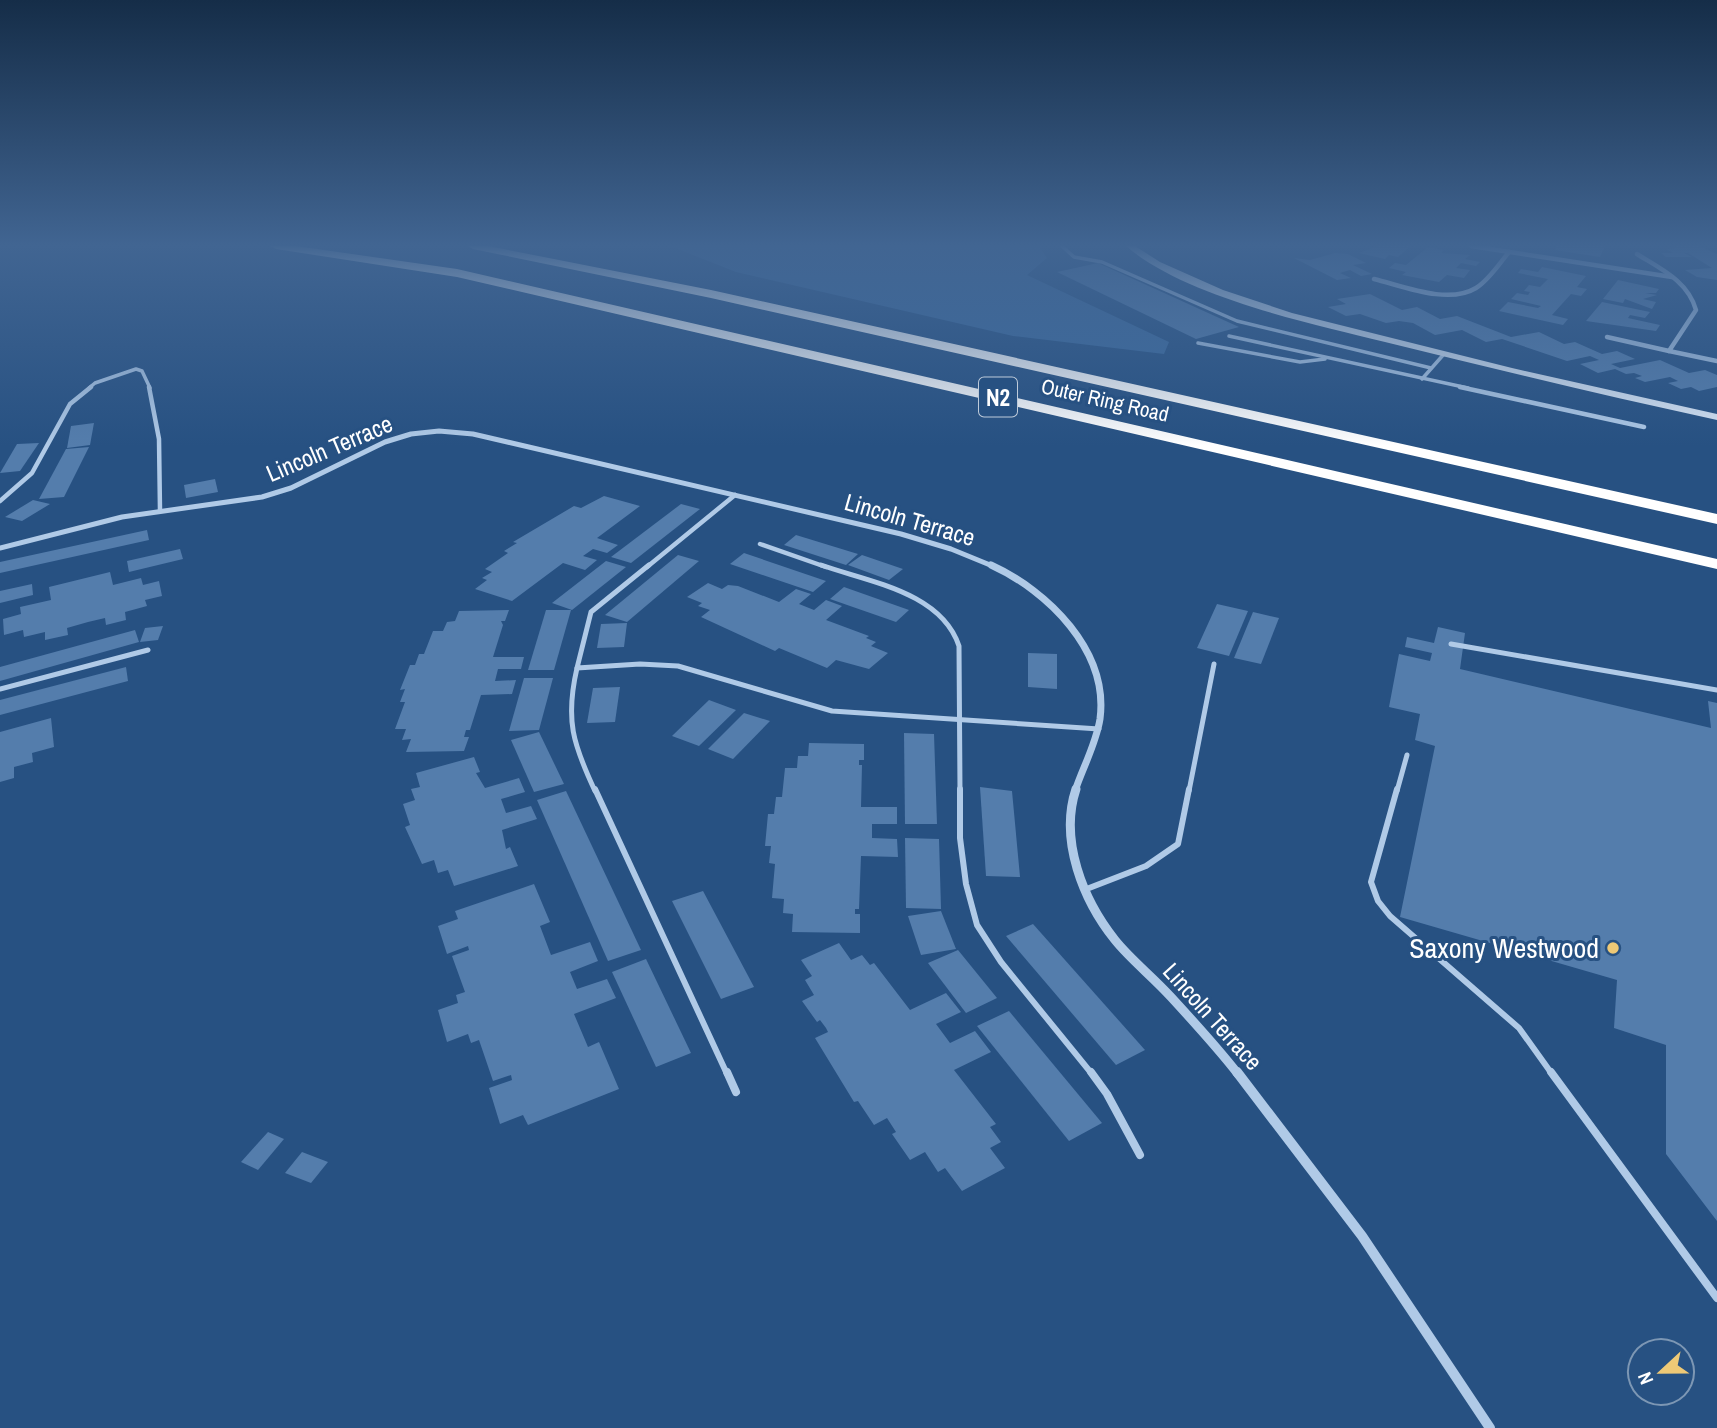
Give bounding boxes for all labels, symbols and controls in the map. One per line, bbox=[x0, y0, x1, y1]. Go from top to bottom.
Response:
street label: Outer Ring Road bbox=[1038, 371, 1172, 429]
road number: N2 bbox=[979, 378, 1017, 416]
street label: Lincoln Terrace bbox=[261, 407, 397, 489]
street label: Lincoln Terrace bbox=[841, 485, 979, 553]
place label: Saxony Westwood bbox=[1409, 929, 1599, 967]
marker: Saxony Westwood bbox=[1605, 940, 1621, 956]
street label: Lincoln Terrace bbox=[1156, 955, 1270, 1077]
north arrow bbox=[1626, 1337, 1696, 1407]
text: N bbox=[1631, 1368, 1659, 1388]

